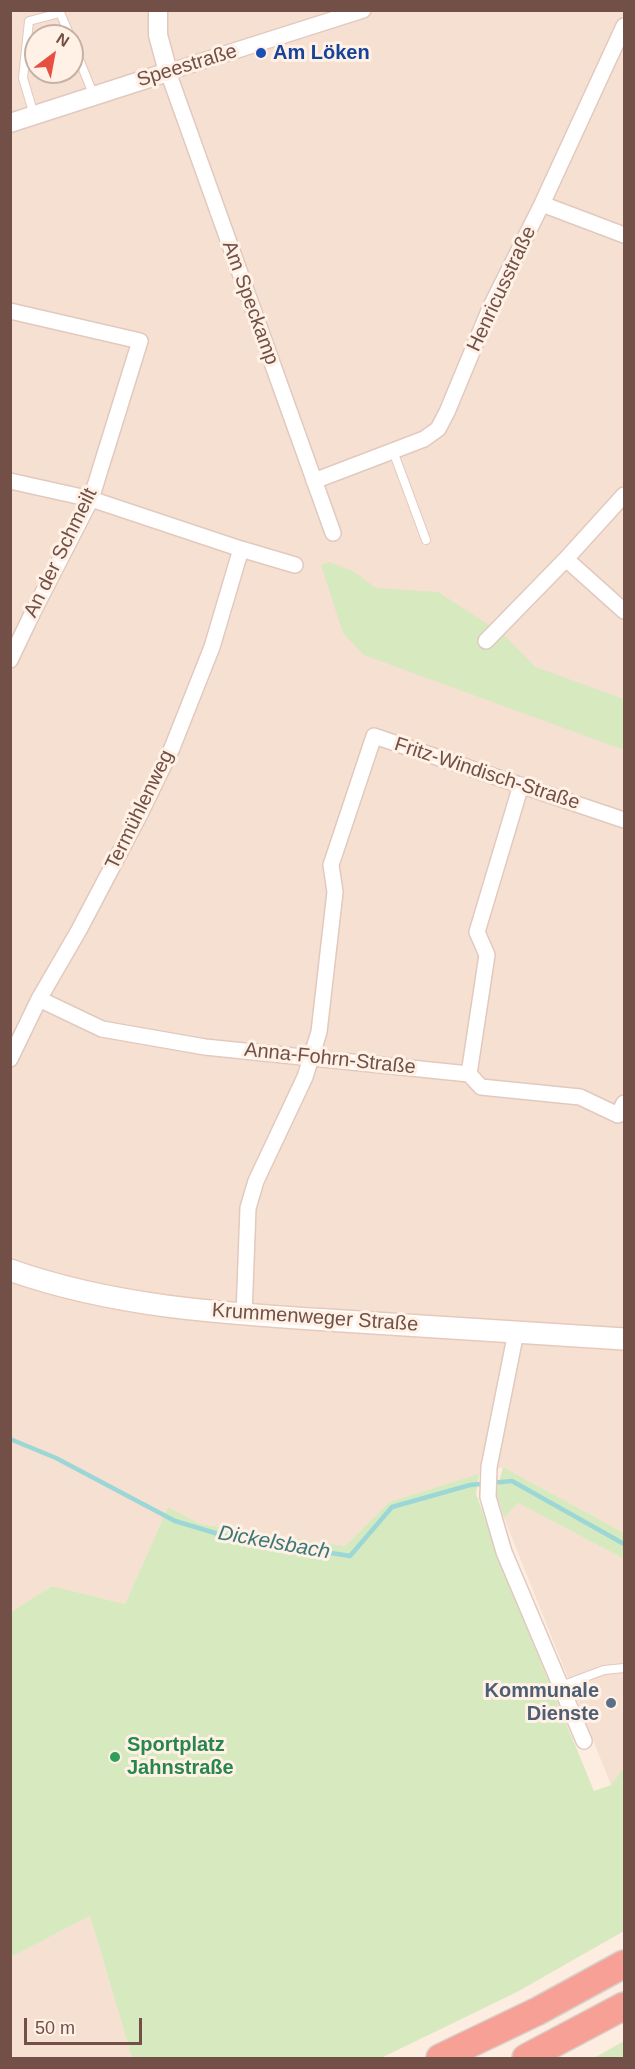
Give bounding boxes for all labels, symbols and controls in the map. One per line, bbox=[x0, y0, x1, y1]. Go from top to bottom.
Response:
north arrow bbox=[24, 24, 84, 84]
text: N bbox=[53, 30, 72, 50]
street label: Speestraße bbox=[134, 39, 240, 93]
place label: Am Löken bbox=[273, 41, 370, 65]
marker: Am Löken bbox=[254, 46, 268, 60]
street label: Henricusstraße bbox=[462, 222, 542, 356]
street label: Am Speckamp bbox=[216, 238, 284, 368]
street label: An der Schmeilt bbox=[19, 484, 103, 622]
street label: Fritz-Windisch-Straße bbox=[391, 733, 583, 815]
street label: Termühlenweg bbox=[101, 746, 179, 874]
street label: Anna-Fohrn-Straße bbox=[243, 1038, 417, 1080]
street label: Krummenweger Straße bbox=[211, 1299, 419, 1337]
water label: Dickelsbach bbox=[216, 1521, 332, 1565]
place label: Kommunale Dienste bbox=[485, 1679, 599, 1726]
marker: Kommunale Dienste bbox=[604, 1696, 618, 1710]
place label: Sportplatz Jahnstraße bbox=[127, 1733, 234, 1780]
marker: Sportplatz Jahnstraße bbox=[108, 1750, 122, 1764]
scale bar bbox=[27, 2006, 146, 2044]
text: 50 m bbox=[35, 2018, 75, 2038]

